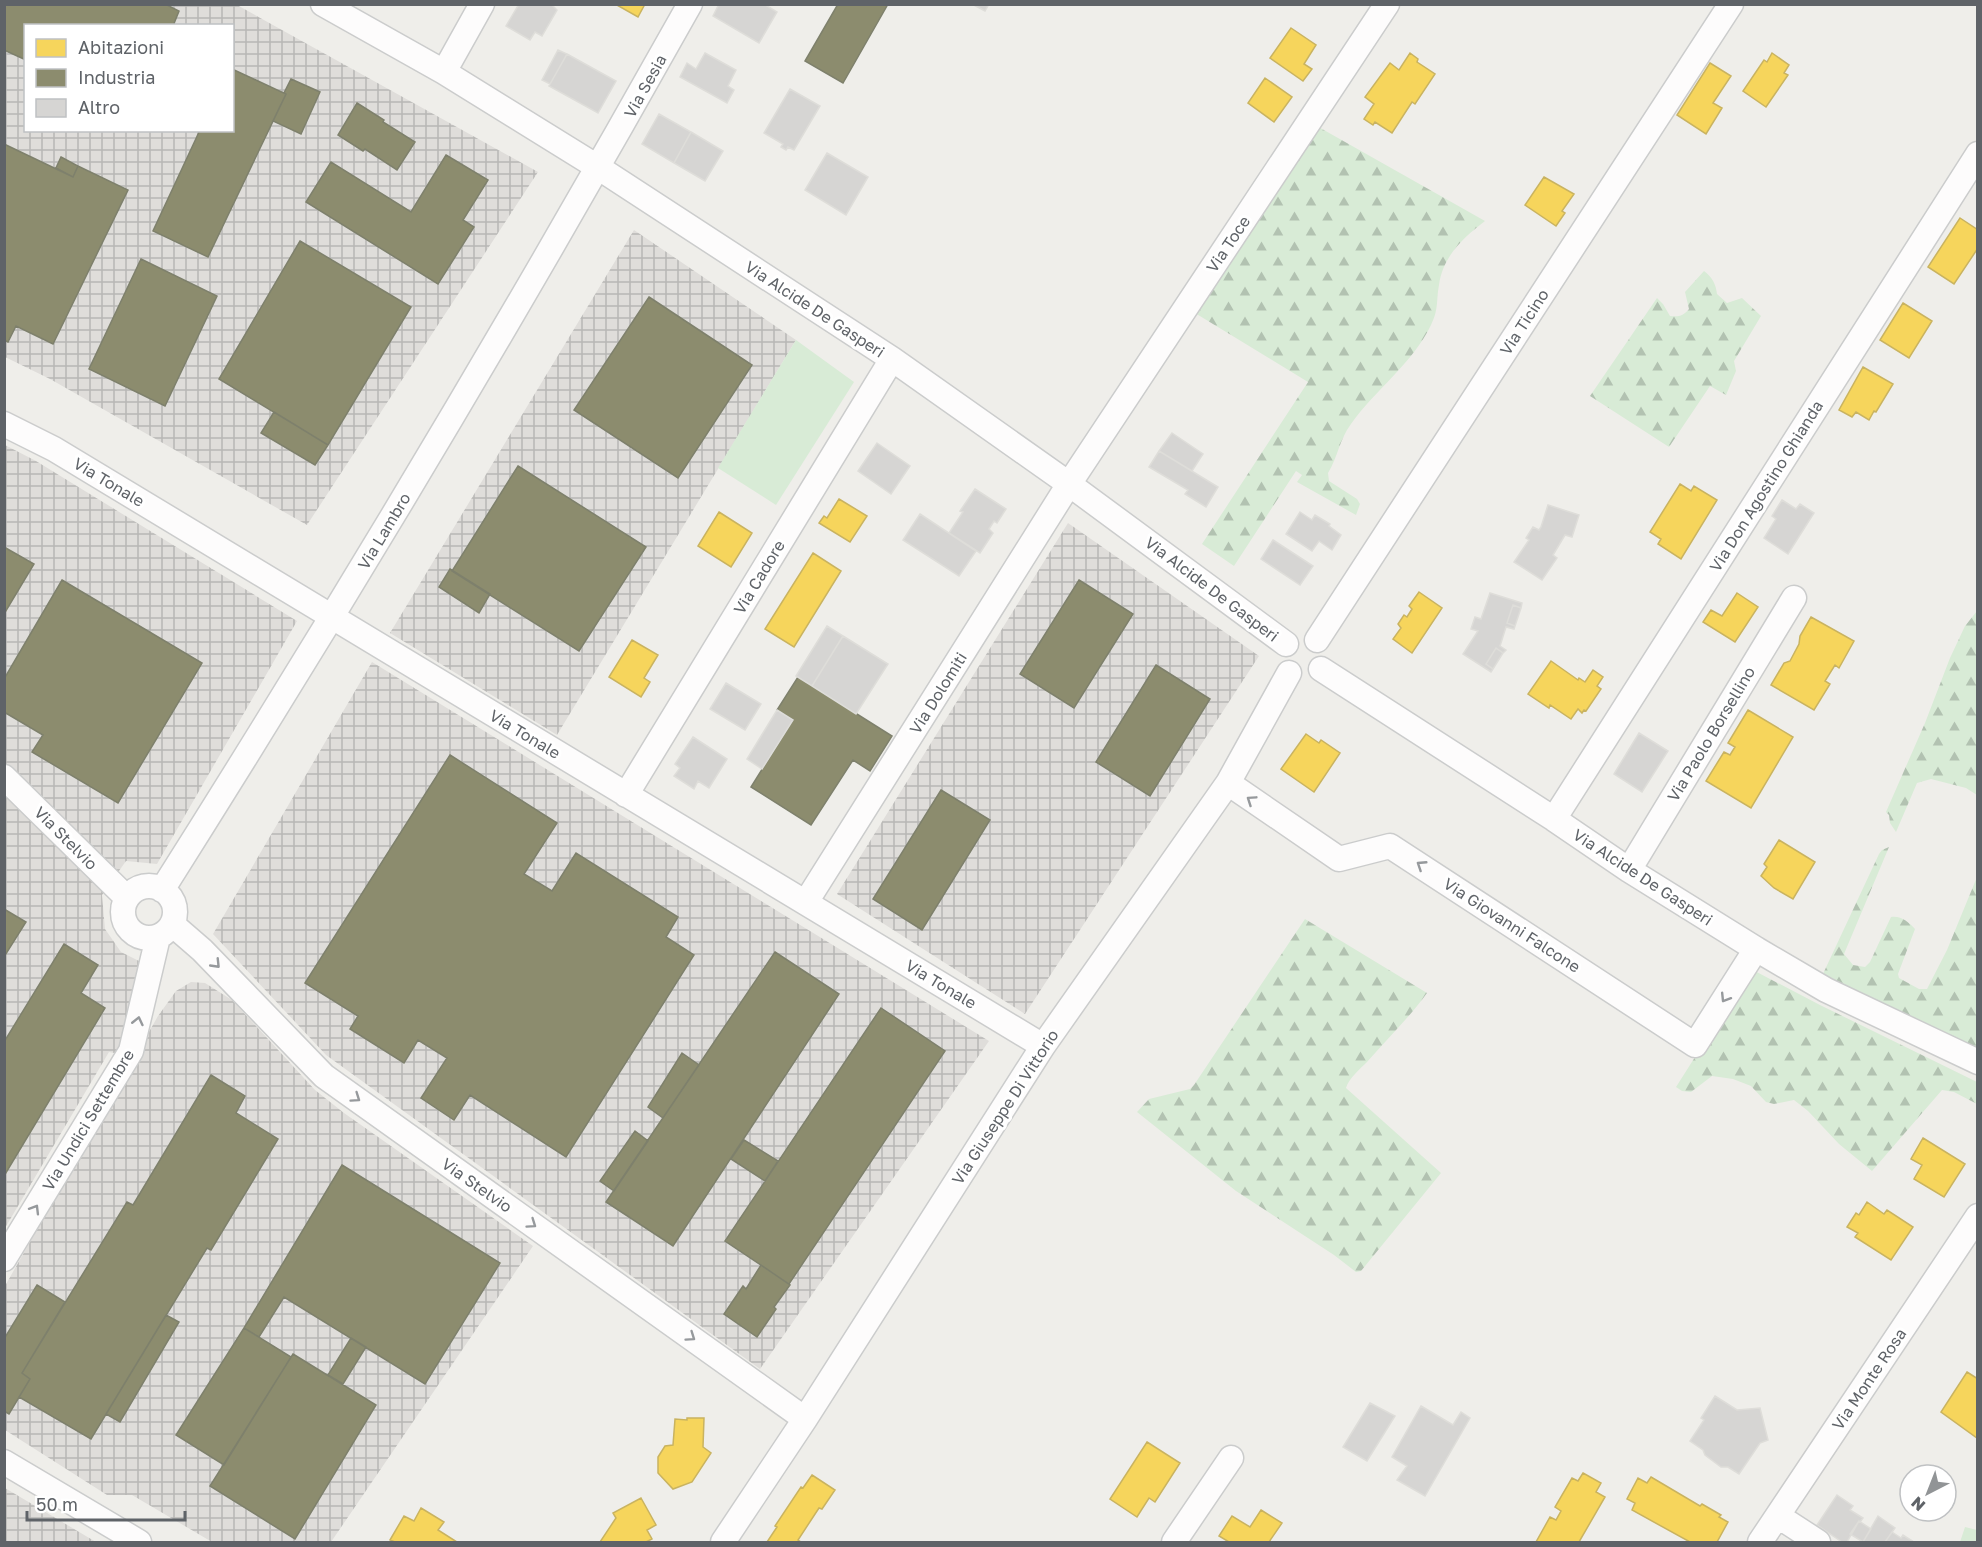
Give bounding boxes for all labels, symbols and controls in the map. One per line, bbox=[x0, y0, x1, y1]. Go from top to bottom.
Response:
legend bbox=[24, 24, 234, 132]
text: Abitazioni bbox=[78, 36, 164, 58]
street label: Via Sesia bbox=[619, 51, 671, 121]
text: Industria bbox=[78, 66, 155, 88]
text: Altro bbox=[78, 96, 120, 118]
street label: Via Toce bbox=[1202, 212, 1254, 276]
street label: Via Alcide De Gasperi bbox=[741, 256, 889, 362]
street label: Via Ticino bbox=[1495, 285, 1553, 359]
street label: Via Don Agostino Ghianda bbox=[1705, 397, 1827, 575]
street label: Via Tonale bbox=[70, 453, 148, 511]
street label: Via Lambro bbox=[353, 489, 415, 573]
street label: Via Alcide De Gasperi bbox=[1141, 532, 1283, 646]
street label: Via Cadore bbox=[729, 536, 789, 618]
street label: Via Dolomiti bbox=[905, 648, 971, 738]
street label: Via Paolo Borsellino bbox=[1663, 663, 1759, 805]
street label: Via Tonale bbox=[486, 705, 564, 763]
one-way arrow bbox=[1247, 796, 1258, 807]
street label: Via Stelvio bbox=[30, 802, 102, 874]
street label: Via Alcide De Gasperi bbox=[1569, 824, 1717, 930]
one-way arrow bbox=[1416, 861, 1427, 872]
street label: Via Giovanni Falcone bbox=[1440, 873, 1584, 977]
street label: Via Tonale bbox=[902, 955, 980, 1013]
one-way arrow bbox=[208, 956, 219, 967]
one-way arrow bbox=[1721, 991, 1732, 1002]
one-way arrow bbox=[131, 1016, 144, 1026]
street label: Via Giuseppe Di Vittorio bbox=[947, 1026, 1063, 1188]
street label: Via Undici Settembre bbox=[38, 1046, 138, 1194]
one-way arrow bbox=[349, 1091, 360, 1102]
street label: Via Stelvio bbox=[438, 1153, 516, 1217]
one-way arrow bbox=[27, 1205, 39, 1215]
one-way arrow bbox=[525, 1216, 536, 1227]
street label: Via Monte Rosa bbox=[1828, 1324, 1910, 1434]
one-way arrow bbox=[684, 1330, 695, 1341]
north arrow bbox=[1898, 1463, 1958, 1523]
scale bar bbox=[27, 1484, 184, 1522]
text: 50 m bbox=[36, 1493, 78, 1515]
text: N bbox=[1907, 1493, 1929, 1516]

